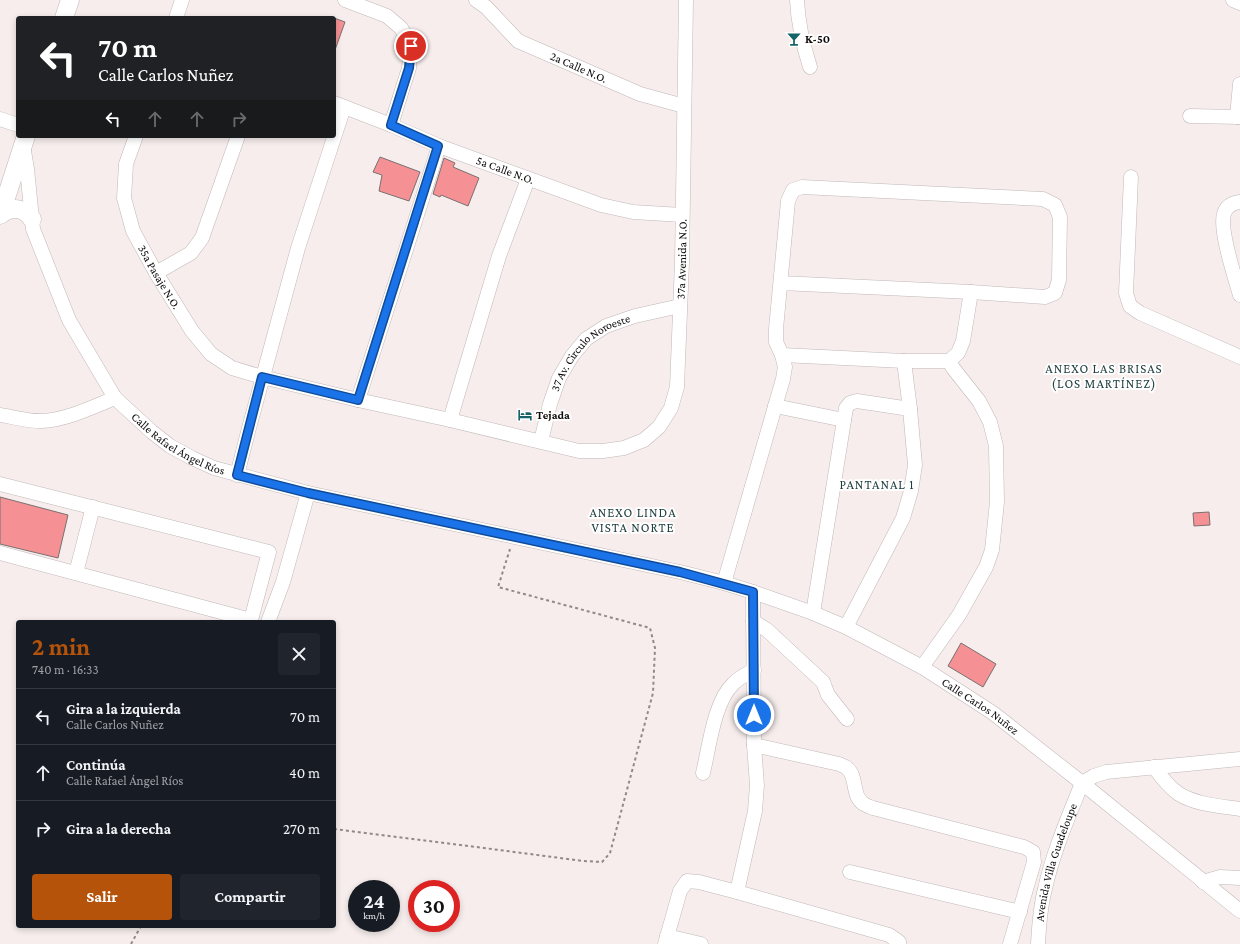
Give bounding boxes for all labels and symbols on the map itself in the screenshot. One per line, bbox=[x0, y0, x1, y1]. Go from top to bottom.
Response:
pin bbox=[394, 29, 428, 63]
bar icon: K-50 bbox=[786, 31, 802, 47]
place label: K-50 bbox=[805, 32, 830, 46]
street label: 2a Calle N.O. bbox=[548, 49, 609, 86]
street label: 5a Calle N.O. bbox=[474, 153, 536, 187]
street label: 37a Avenida N.O. bbox=[674, 219, 690, 300]
street label: 35a Pasaje N.O. bbox=[135, 243, 184, 312]
street label: 37 Av. Circulo Noroeste bbox=[548, 311, 632, 393]
district label: ANEXO LAS BRISAS (LOS MARTÍNEZ) bbox=[1045, 361, 1163, 392]
hotel icon: Tejada bbox=[517, 407, 533, 423]
place label: Tejada bbox=[536, 408, 570, 422]
street label: Calle Rafael Ángel Ríos bbox=[128, 410, 227, 478]
district label: PANTANAL 1 bbox=[839, 477, 915, 492]
district label: ANEXO LINDA VISTA NORTE bbox=[589, 505, 677, 535]
street label: Calle Carlos Nuñez bbox=[939, 675, 1021, 737]
position arrow bbox=[733, 694, 775, 736]
street label: Avenida Villa Guadeloupe bbox=[1033, 801, 1080, 922]
speed limit sign: 30 bbox=[408, 880, 460, 932]

